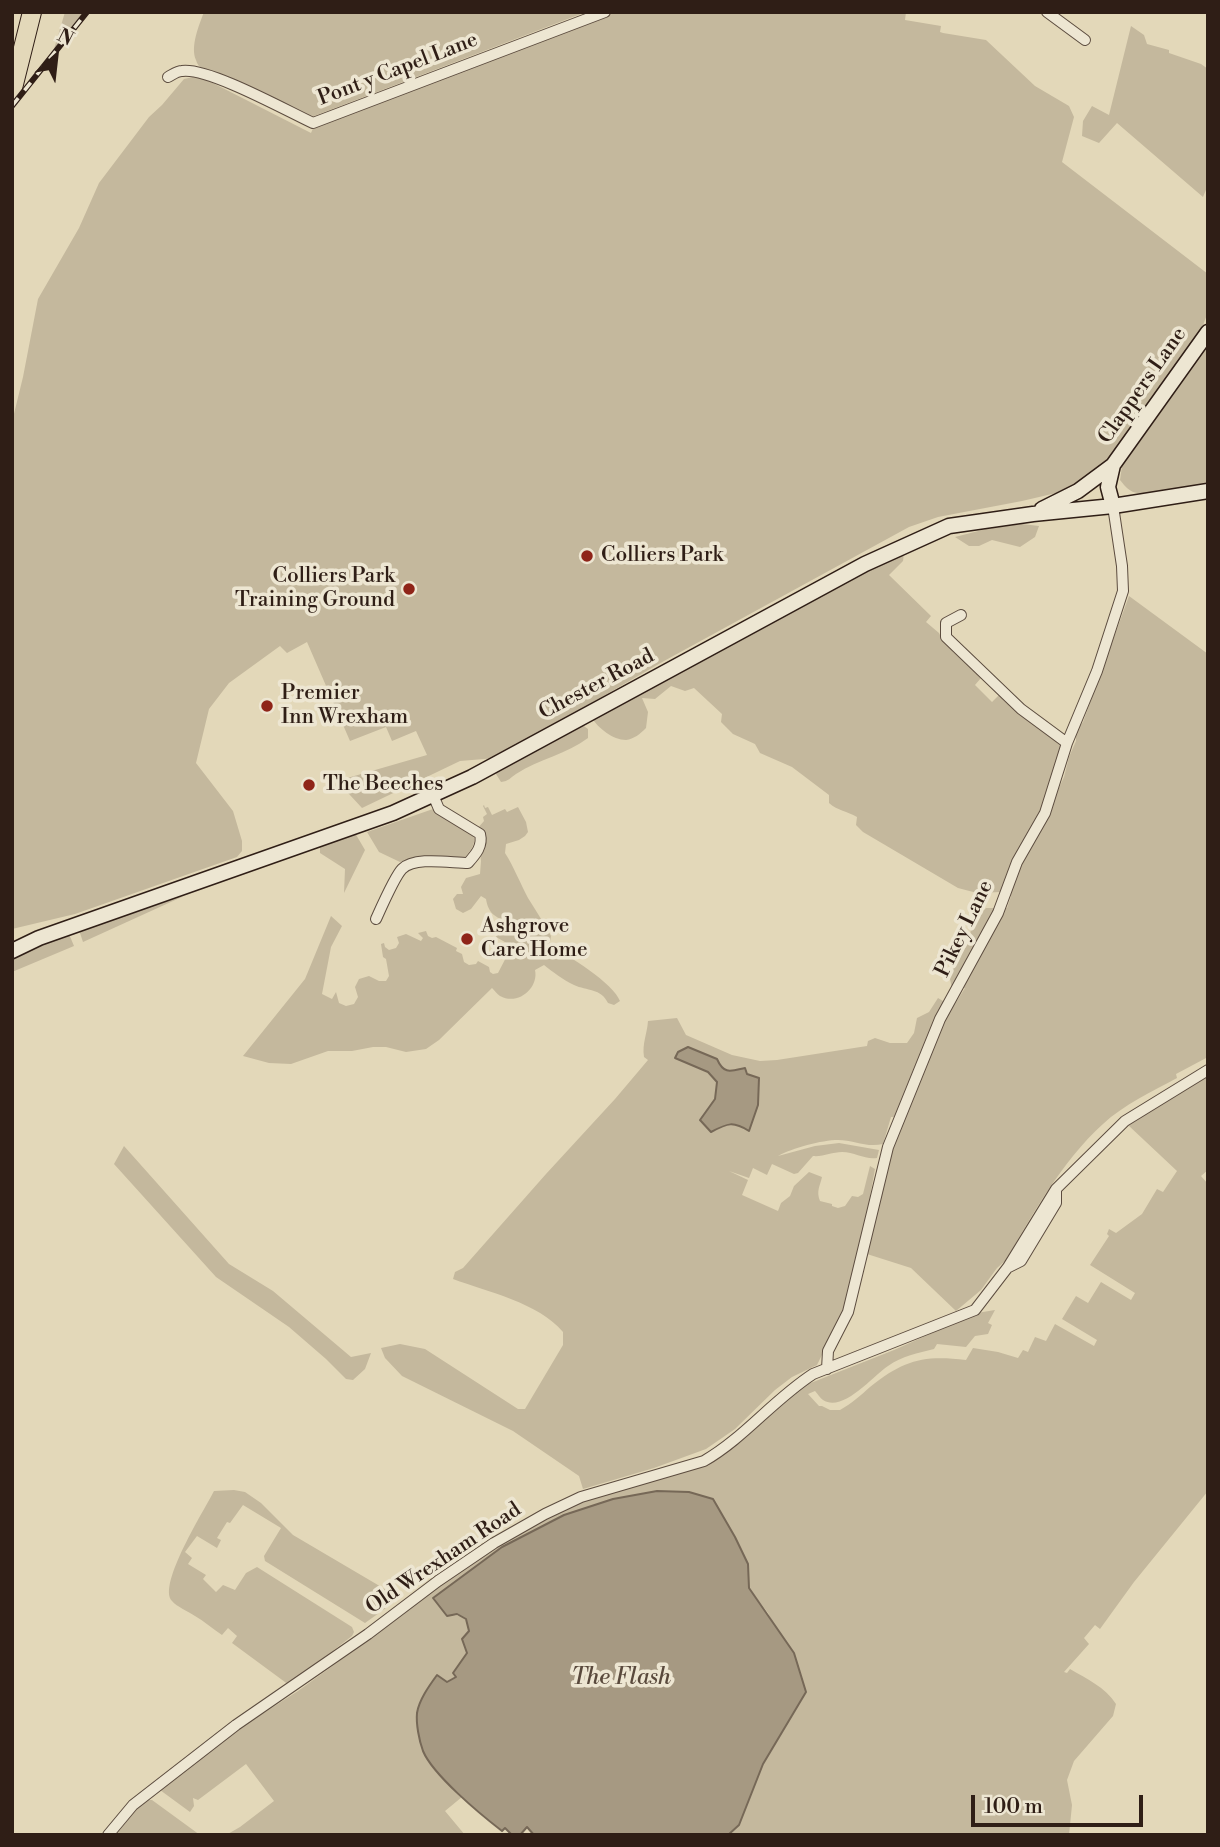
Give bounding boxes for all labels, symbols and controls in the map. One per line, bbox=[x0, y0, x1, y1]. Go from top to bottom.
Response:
north arrow bbox=[21, 21, 91, 91]
text: N bbox=[53, 23, 78, 51]
street label: Pont y Capel Lane bbox=[314, 28, 482, 112]
street label: Clappers Lane bbox=[1094, 323, 1192, 449]
place label: Colliers Park bbox=[601, 543, 723, 569]
marker: Colliers Park bbox=[579, 548, 595, 564]
place label: Colliers Park Training Ground bbox=[235, 564, 395, 614]
marker: Colliers Park Training Ground bbox=[401, 581, 417, 597]
street label: Chester Road bbox=[535, 644, 659, 726]
place label: Premier Inn Wrexham bbox=[281, 681, 408, 731]
marker: Premier Inn Wrexham bbox=[259, 698, 275, 714]
place label: The Beeches bbox=[323, 772, 444, 798]
marker: The Beeches bbox=[301, 777, 317, 793]
street label: Pikey Lane bbox=[931, 876, 999, 982]
place label: Ashgrove Care Home bbox=[481, 914, 588, 964]
marker: Ashgrove Care Home bbox=[459, 931, 475, 947]
street label: Old Wrexham Road bbox=[362, 1498, 526, 1620]
water label: The Flash bbox=[571, 1664, 671, 1692]
scale bar bbox=[975, 1780, 1146, 1824]
text: 100 m bbox=[984, 1794, 1043, 1820]

